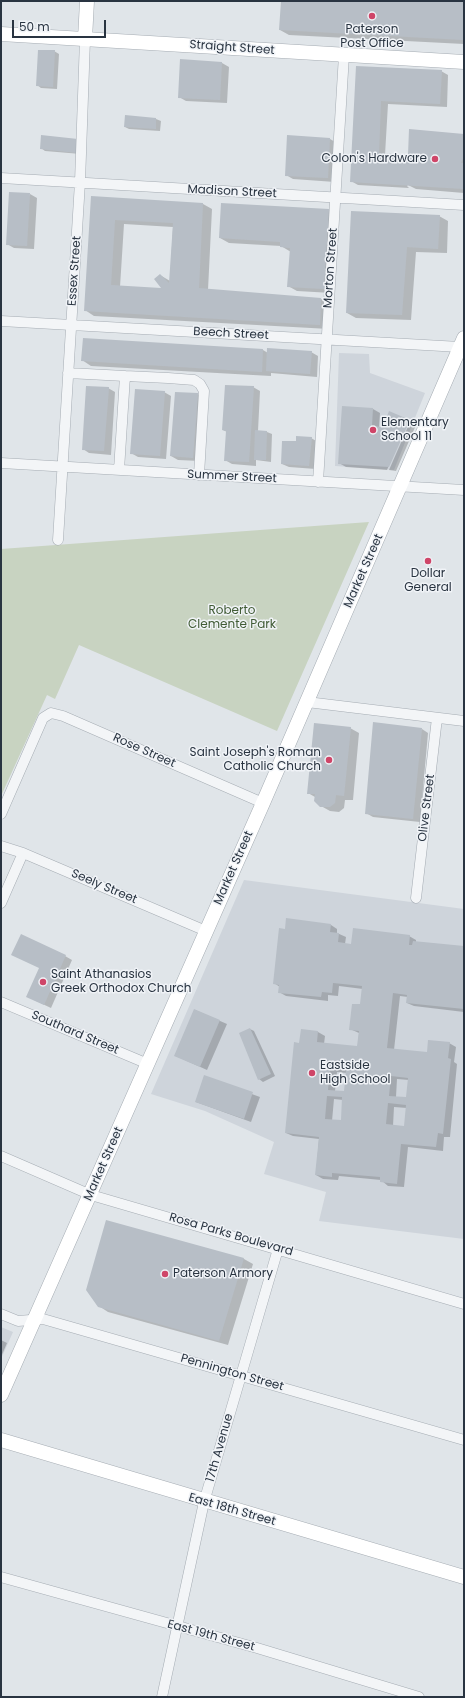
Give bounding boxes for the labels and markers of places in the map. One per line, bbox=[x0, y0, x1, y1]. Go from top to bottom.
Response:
marker: Paterson Post Office bbox=[367, 11, 377, 21]
place label: Paterson Post Office bbox=[340, 23, 404, 51]
place label: Colon's Hardware bbox=[321, 152, 427, 166]
marker: Colon's Hardware bbox=[430, 154, 440, 164]
place label: Elementary School 11 bbox=[381, 416, 449, 444]
marker: Elementary School 11 bbox=[368, 425, 378, 435]
marker: Dollar General bbox=[423, 556, 433, 566]
place label: Dollar General bbox=[404, 567, 452, 595]
place label: Saint Joseph's Roman Catholic Church bbox=[190, 746, 321, 774]
marker: Saint Joseph's Roman Catholic Church bbox=[324, 755, 334, 765]
place label: Saint Athanasios Greek Orthodox Church bbox=[51, 968, 192, 996]
marker: Saint Athanasios Greek Orthodox Church bbox=[38, 977, 48, 987]
place label: Eastside High School bbox=[320, 1059, 391, 1087]
marker: Eastside High School bbox=[307, 1068, 317, 1078]
place label: Paterson Armory bbox=[173, 1267, 273, 1281]
marker: Paterson Armory bbox=[160, 1269, 170, 1279]

